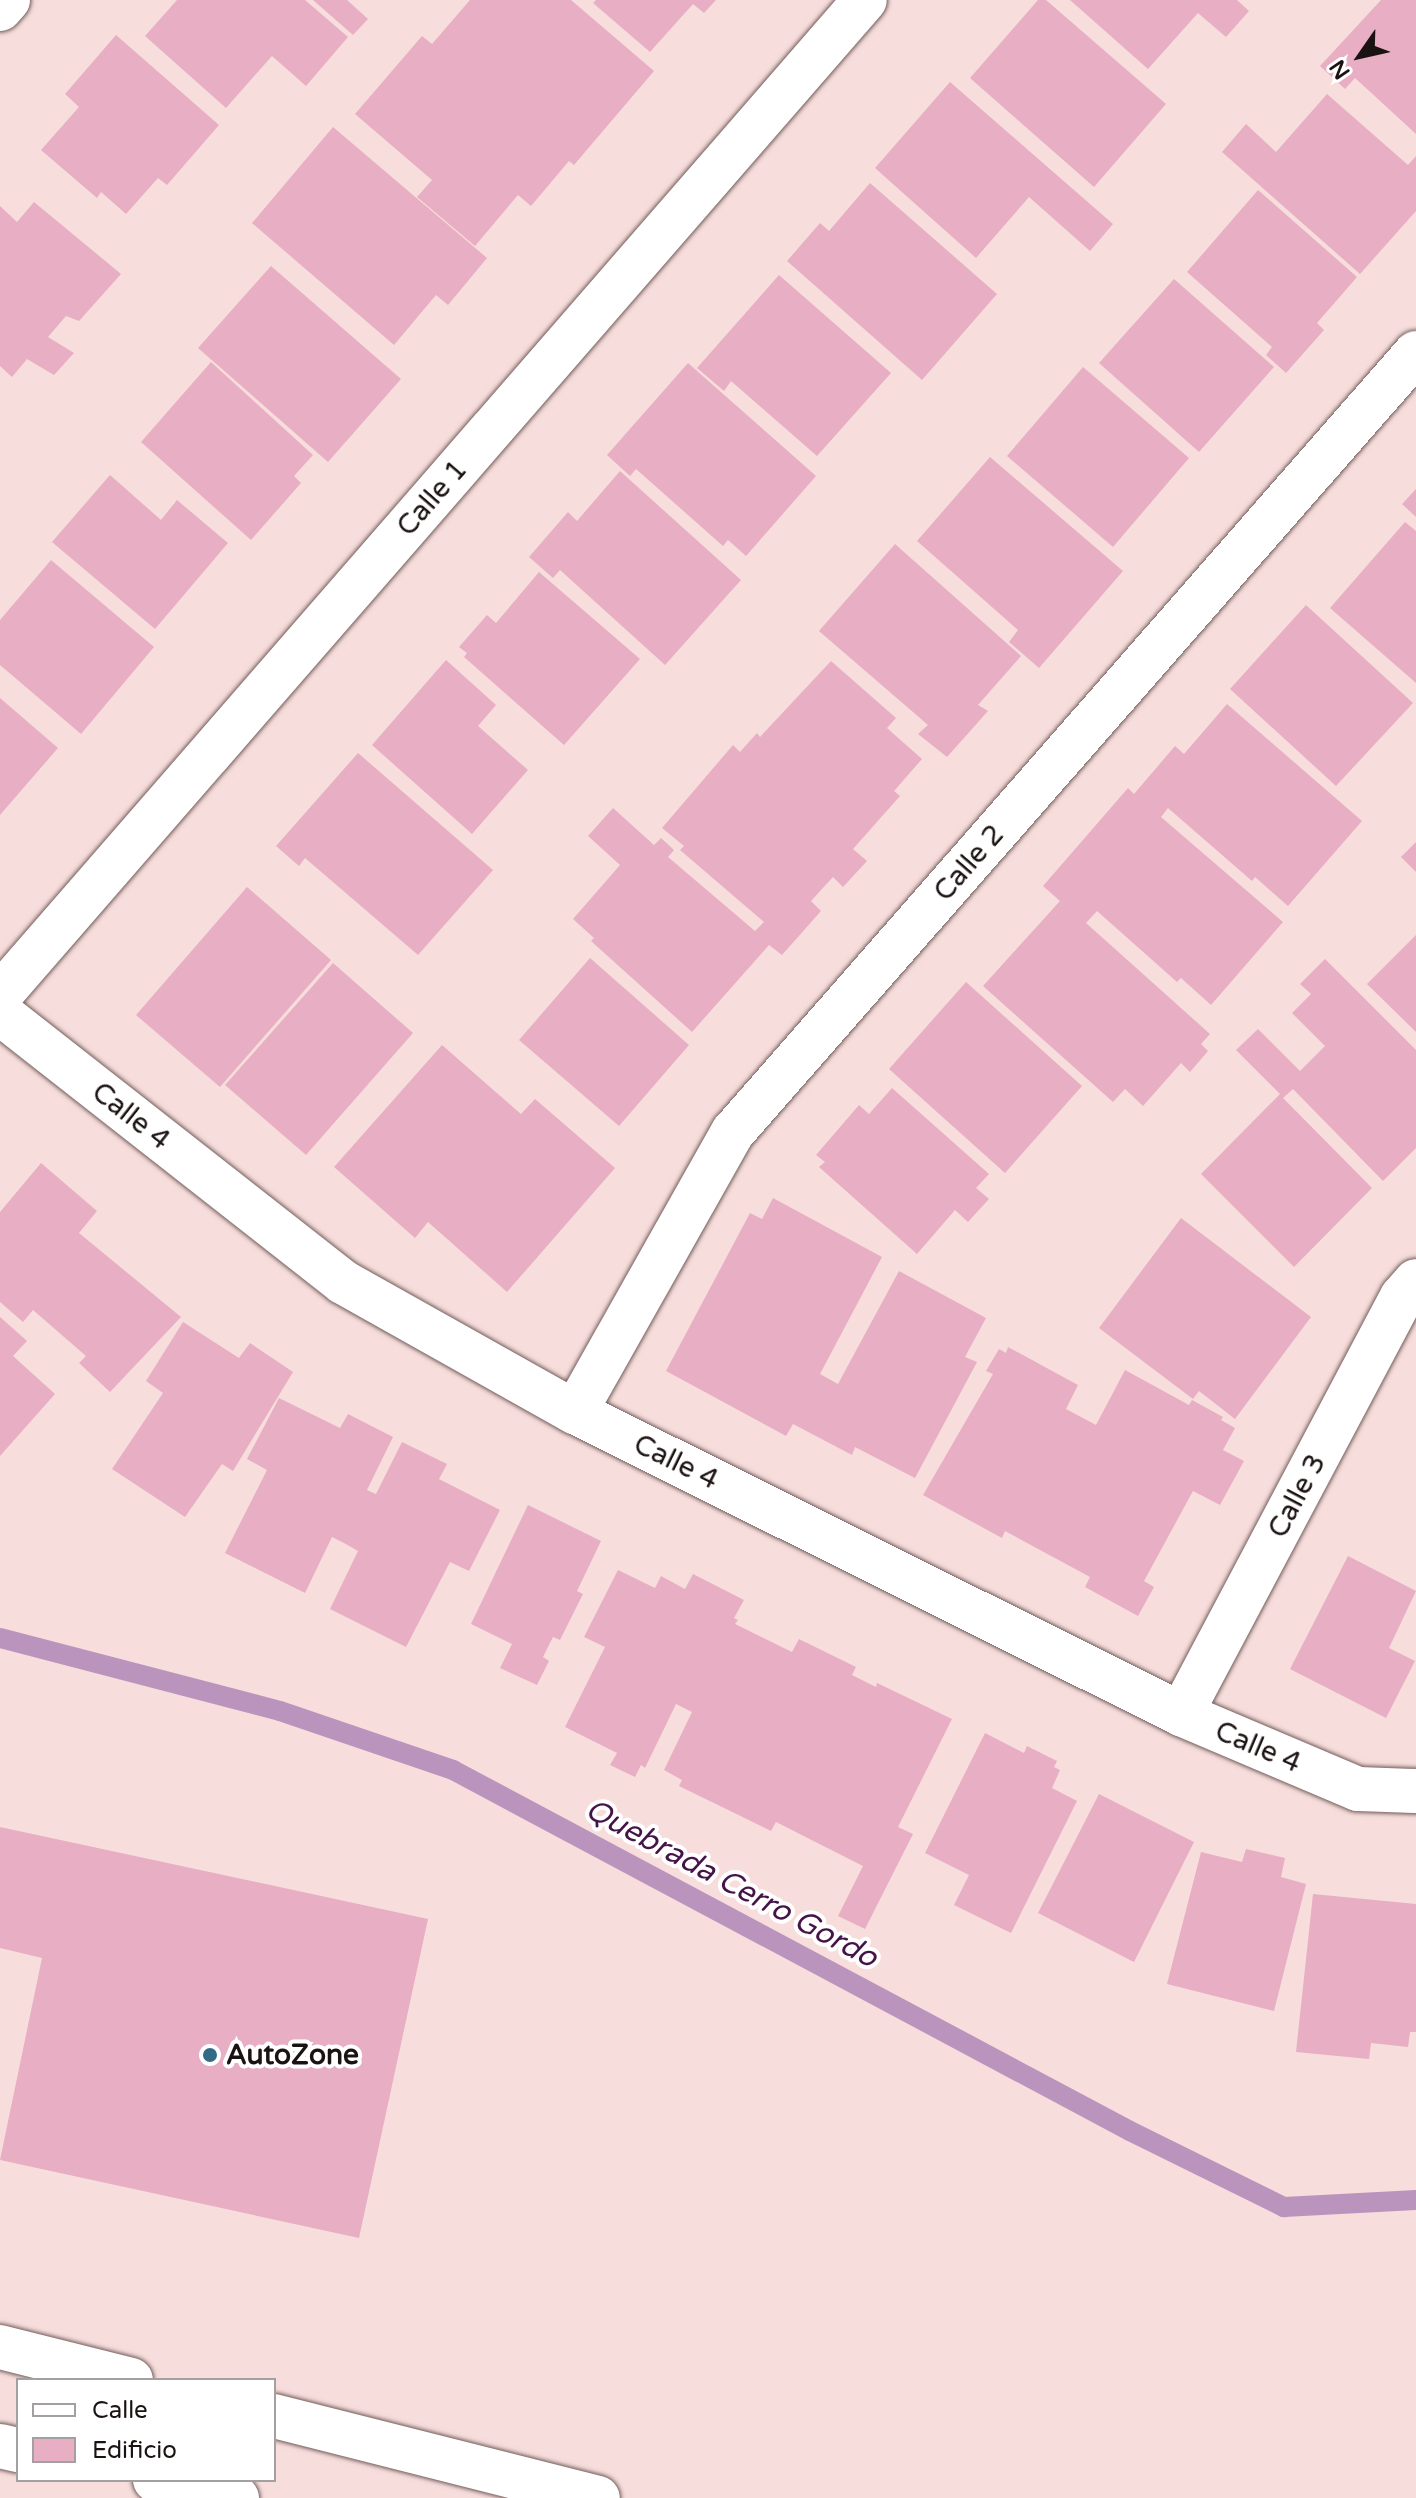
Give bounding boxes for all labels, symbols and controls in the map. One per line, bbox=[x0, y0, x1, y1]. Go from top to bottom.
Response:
north arrow bbox=[1320, 16, 1400, 96]
text: N bbox=[1324, 55, 1356, 84]
street label: Calle 1 bbox=[390, 453, 474, 543]
street label: Calle 2 bbox=[927, 818, 1011, 908]
street label: Calle 4 bbox=[85, 1075, 177, 1157]
street label: Calle 4 bbox=[628, 1427, 724, 1497]
street label: Calle 3 bbox=[1261, 1448, 1333, 1544]
street label: Calle 4 bbox=[1210, 1714, 1306, 1780]
water label: Quebrada Cerro Gordo bbox=[579, 1792, 883, 1976]
place label: AutoZone bbox=[226, 2038, 359, 2072]
marker: AutoZone bbox=[201, 2046, 219, 2064]
legend bbox=[16, 2378, 276, 2482]
text: Calle bbox=[92, 2396, 148, 2425]
text: Edificio bbox=[92, 2436, 177, 2465]

